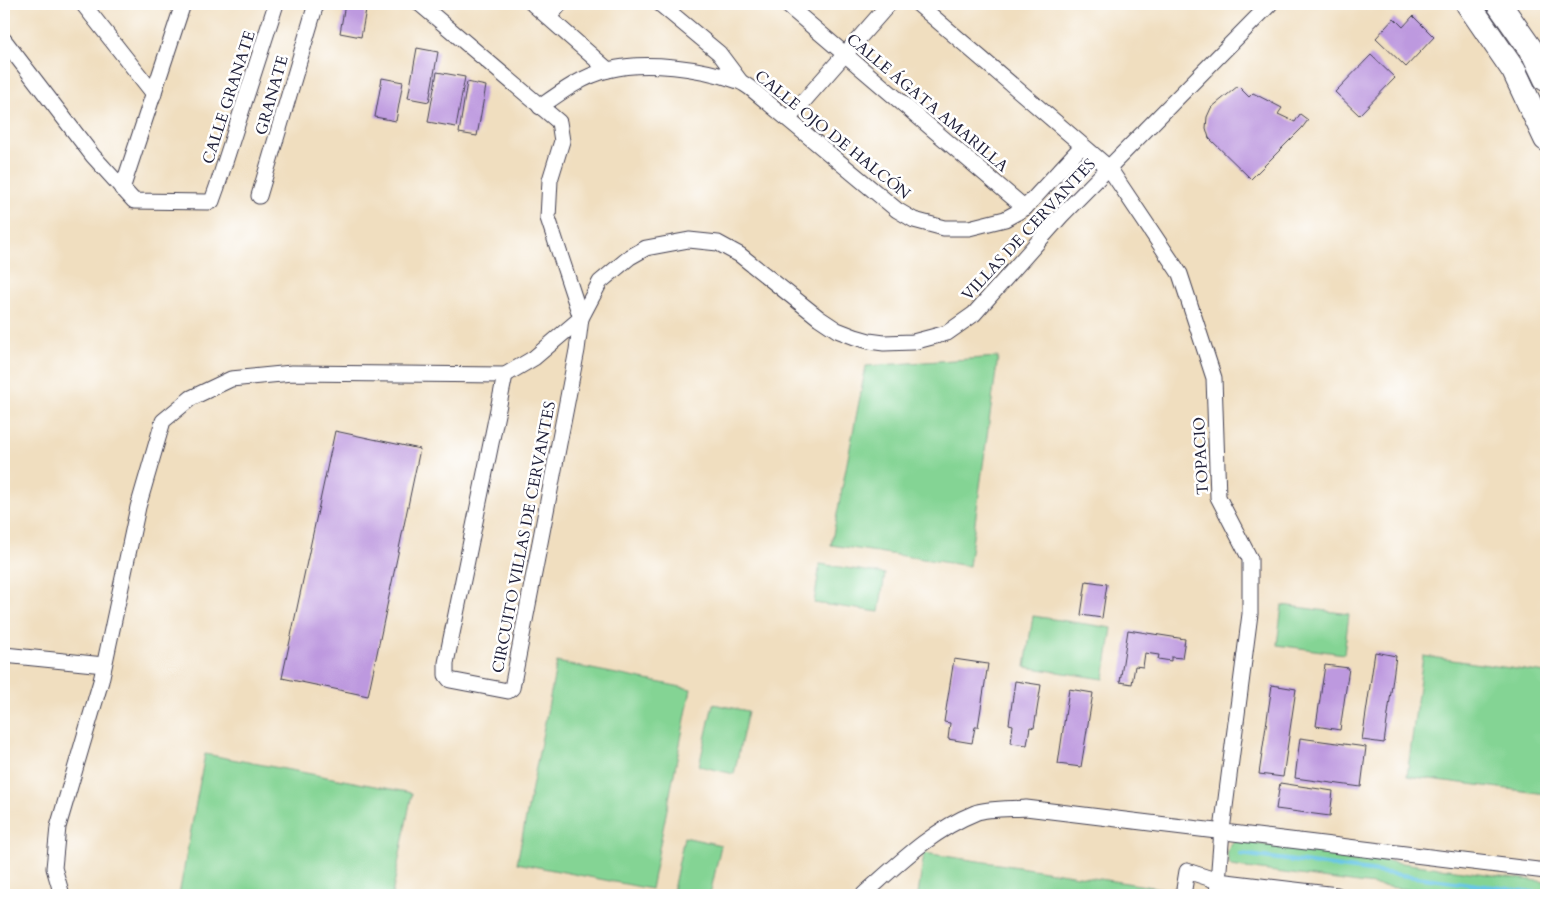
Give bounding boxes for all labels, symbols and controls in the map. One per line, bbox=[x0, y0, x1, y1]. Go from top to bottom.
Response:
street label: CALLE GRANATE bbox=[197, 28, 261, 167]
street label: CALLE ÁGATA AMARILLA bbox=[842, 28, 1013, 178]
street label: GRANATE bbox=[250, 53, 294, 138]
street label: CALLE OJO DE HALCÓN bbox=[750, 65, 915, 205]
street label: VILLAS DE CERVANTES bbox=[957, 154, 1101, 306]
street label: CIRCUITO VILLAS DE CERVANTES bbox=[487, 399, 561, 675]
street label: TOPACIO bbox=[1188, 416, 1214, 495]

